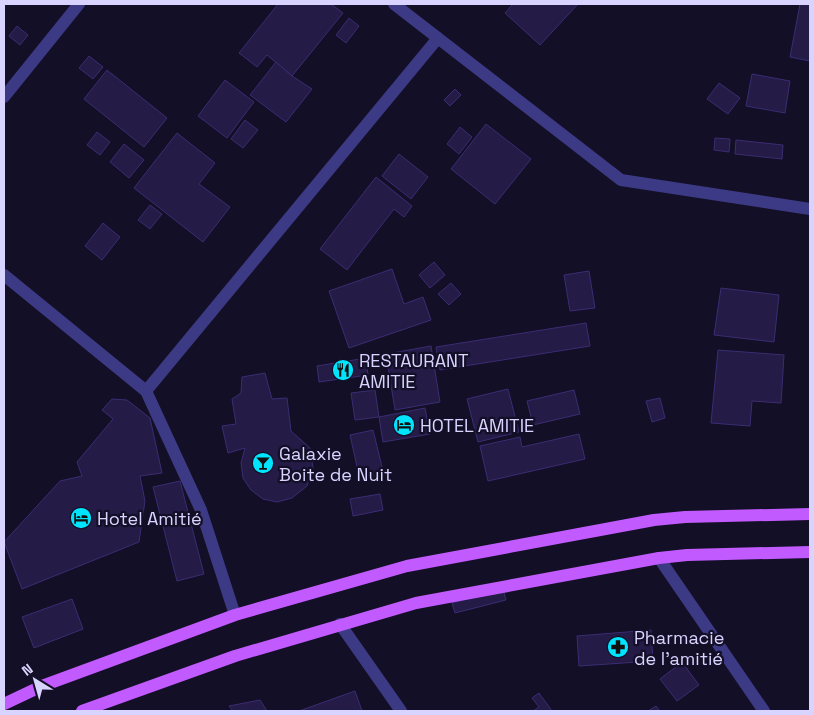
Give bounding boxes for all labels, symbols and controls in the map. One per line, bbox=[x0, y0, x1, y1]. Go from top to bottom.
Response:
place label: RESTAURANT AMITIE bbox=[359, 349, 469, 393]
restaurant icon: RESTAURANT AMITIE bbox=[331, 358, 355, 382]
hotel icon: HOTEL AMITIE bbox=[392, 413, 416, 437]
place label: HOTEL AMITIE bbox=[420, 414, 534, 437]
place label: Galaxie Boite de Nuit bbox=[279, 442, 392, 486]
bar icon: Galaxie Boite de Nuit bbox=[251, 451, 275, 475]
hotel icon: Hotel Amitié bbox=[69, 506, 93, 530]
place label: Hotel Amitié bbox=[97, 507, 202, 530]
place label: Pharmacie de l'amitié bbox=[634, 626, 724, 670]
pharmacy icon: Pharmacie de l'amitié bbox=[606, 635, 630, 659]
north arrow bbox=[10, 655, 60, 705]
text: N bbox=[18, 660, 36, 680]

